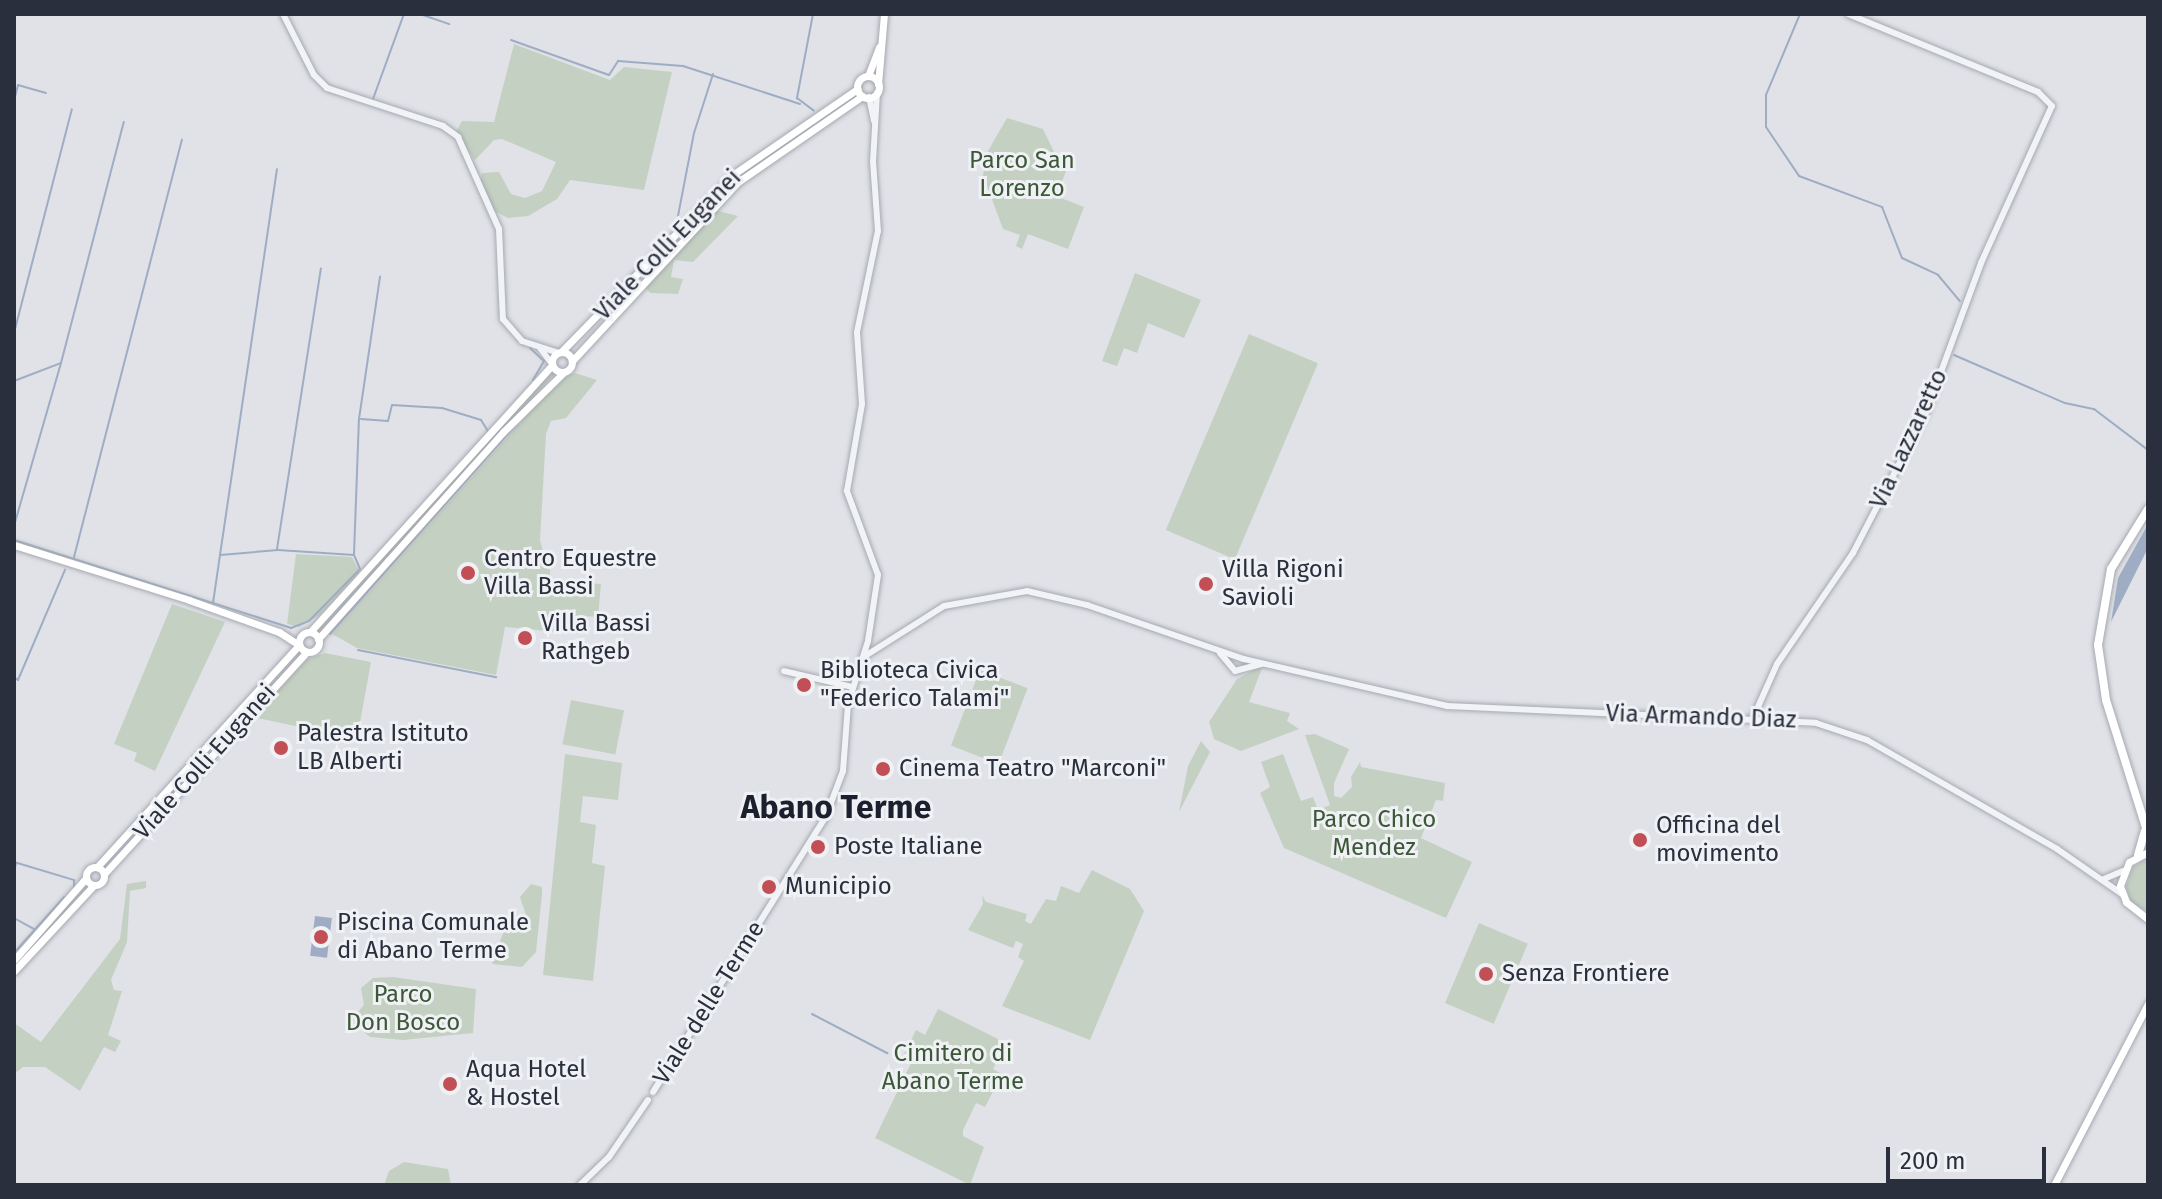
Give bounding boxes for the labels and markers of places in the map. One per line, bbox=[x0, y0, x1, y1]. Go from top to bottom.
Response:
place label: Centro Equestre Villa Bassi bbox=[484, 545, 657, 601]
place label: Villa Rigoni Savioli bbox=[1222, 556, 1344, 612]
marker: Centro Equestre Villa Bassi bbox=[459, 564, 477, 582]
marker: Villa Rigoni Savioli bbox=[1197, 575, 1215, 593]
place label: Villa Bassi Rathgeb bbox=[541, 610, 651, 666]
marker: Villa Bassi Rathgeb bbox=[516, 629, 534, 647]
place label: Biblioteca Civica "Federico Talami" bbox=[820, 657, 1009, 713]
marker: Biblioteca Civica "Federico Talami" bbox=[795, 676, 813, 694]
place label: Palestra Istituto LB Alberti bbox=[297, 720, 469, 776]
marker: Palestra Istituto LB Alberti bbox=[272, 739, 290, 757]
place label: Cinema Teatro "Marconi" bbox=[899, 755, 1166, 783]
marker: Cinema Teatro "Marconi" bbox=[874, 760, 892, 778]
place label: Officina del movimento bbox=[1656, 812, 1781, 868]
marker: Officina del movimento bbox=[1631, 831, 1649, 849]
place label: Poste Italiane bbox=[834, 833, 983, 861]
marker: Poste Italiane bbox=[809, 838, 827, 856]
place label: Municipio bbox=[785, 873, 892, 901]
marker: Municipio bbox=[760, 878, 778, 896]
place label: Piscina Comunale di Abano Terme bbox=[337, 909, 529, 965]
marker: Piscina Comunale di Abano Terme bbox=[312, 928, 330, 946]
place label: Senza Frontiere bbox=[1502, 960, 1669, 988]
marker: Senza Frontiere bbox=[1477, 965, 1495, 983]
place label: Aqua Hotel & Hostel bbox=[466, 1056, 586, 1112]
marker: Aqua Hotel & Hostel bbox=[441, 1075, 459, 1093]

